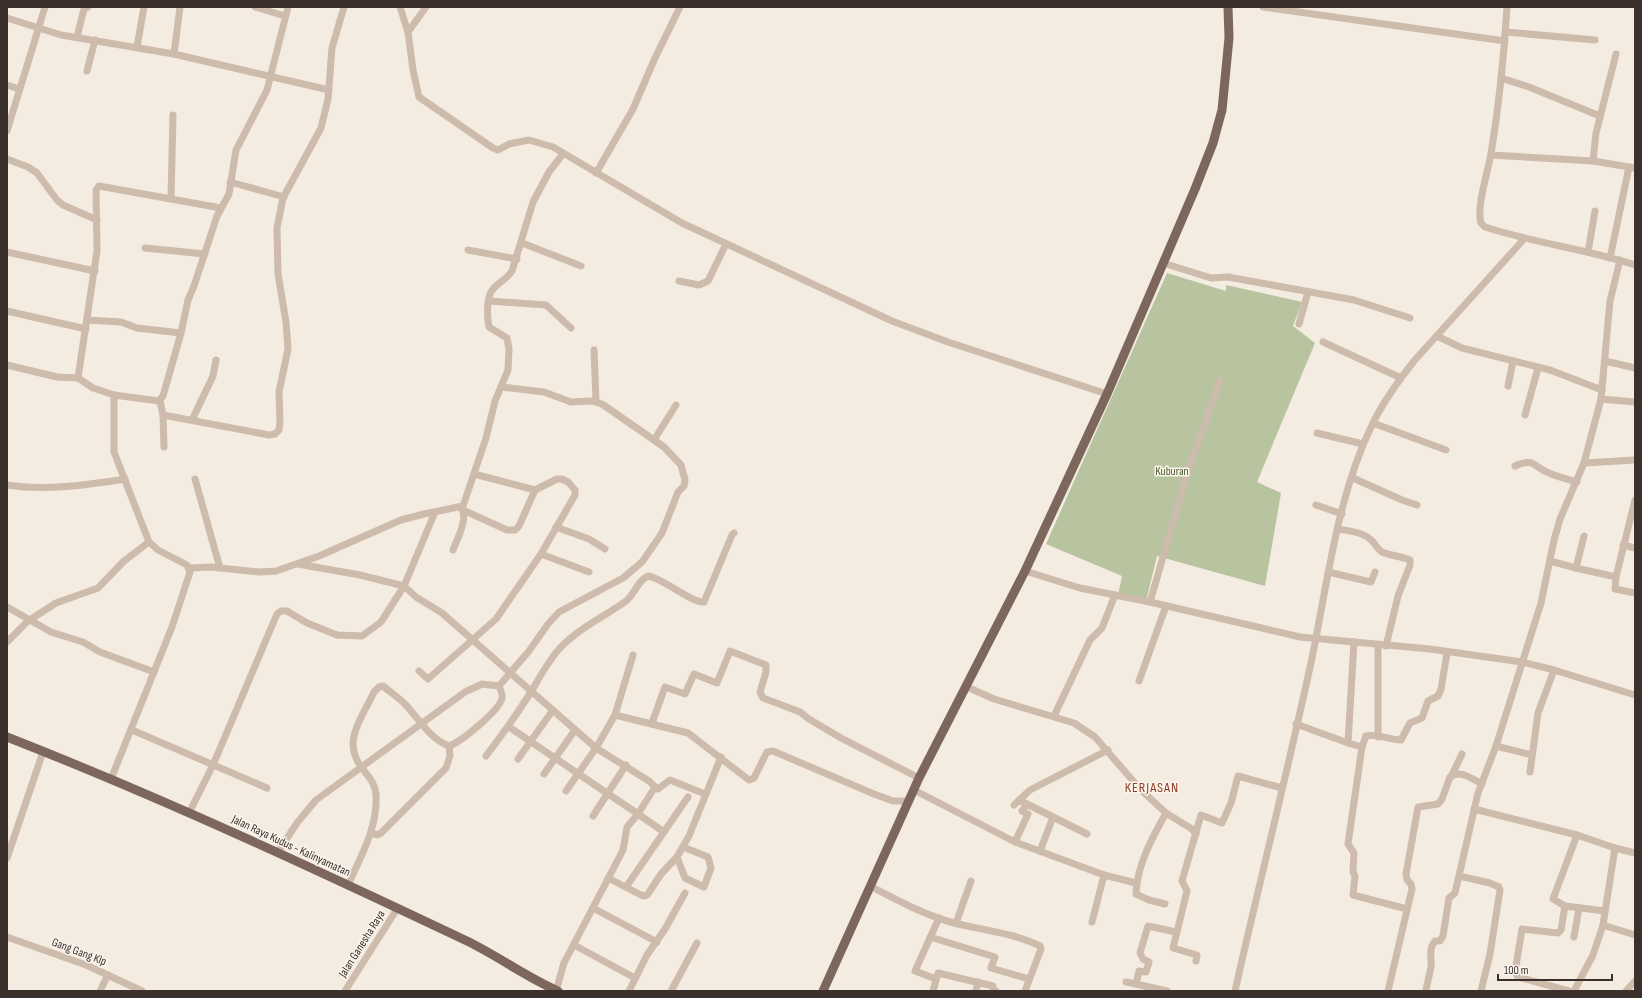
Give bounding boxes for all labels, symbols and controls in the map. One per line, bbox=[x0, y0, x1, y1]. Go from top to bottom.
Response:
park label: Kuburan bbox=[1155, 464, 1189, 479]
district label: KERJASAN bbox=[1125, 779, 1179, 796]
street label: Jalan Raya Kudus - Kalinyamatan bbox=[228, 811, 353, 880]
street label: Jalan Ganesha Raya bbox=[335, 907, 389, 981]
street label: Gang Gang Klp bbox=[50, 935, 109, 969]
scale bar bbox=[1498, 956, 1612, 982]
text: 100 m bbox=[1504, 963, 1529, 978]

